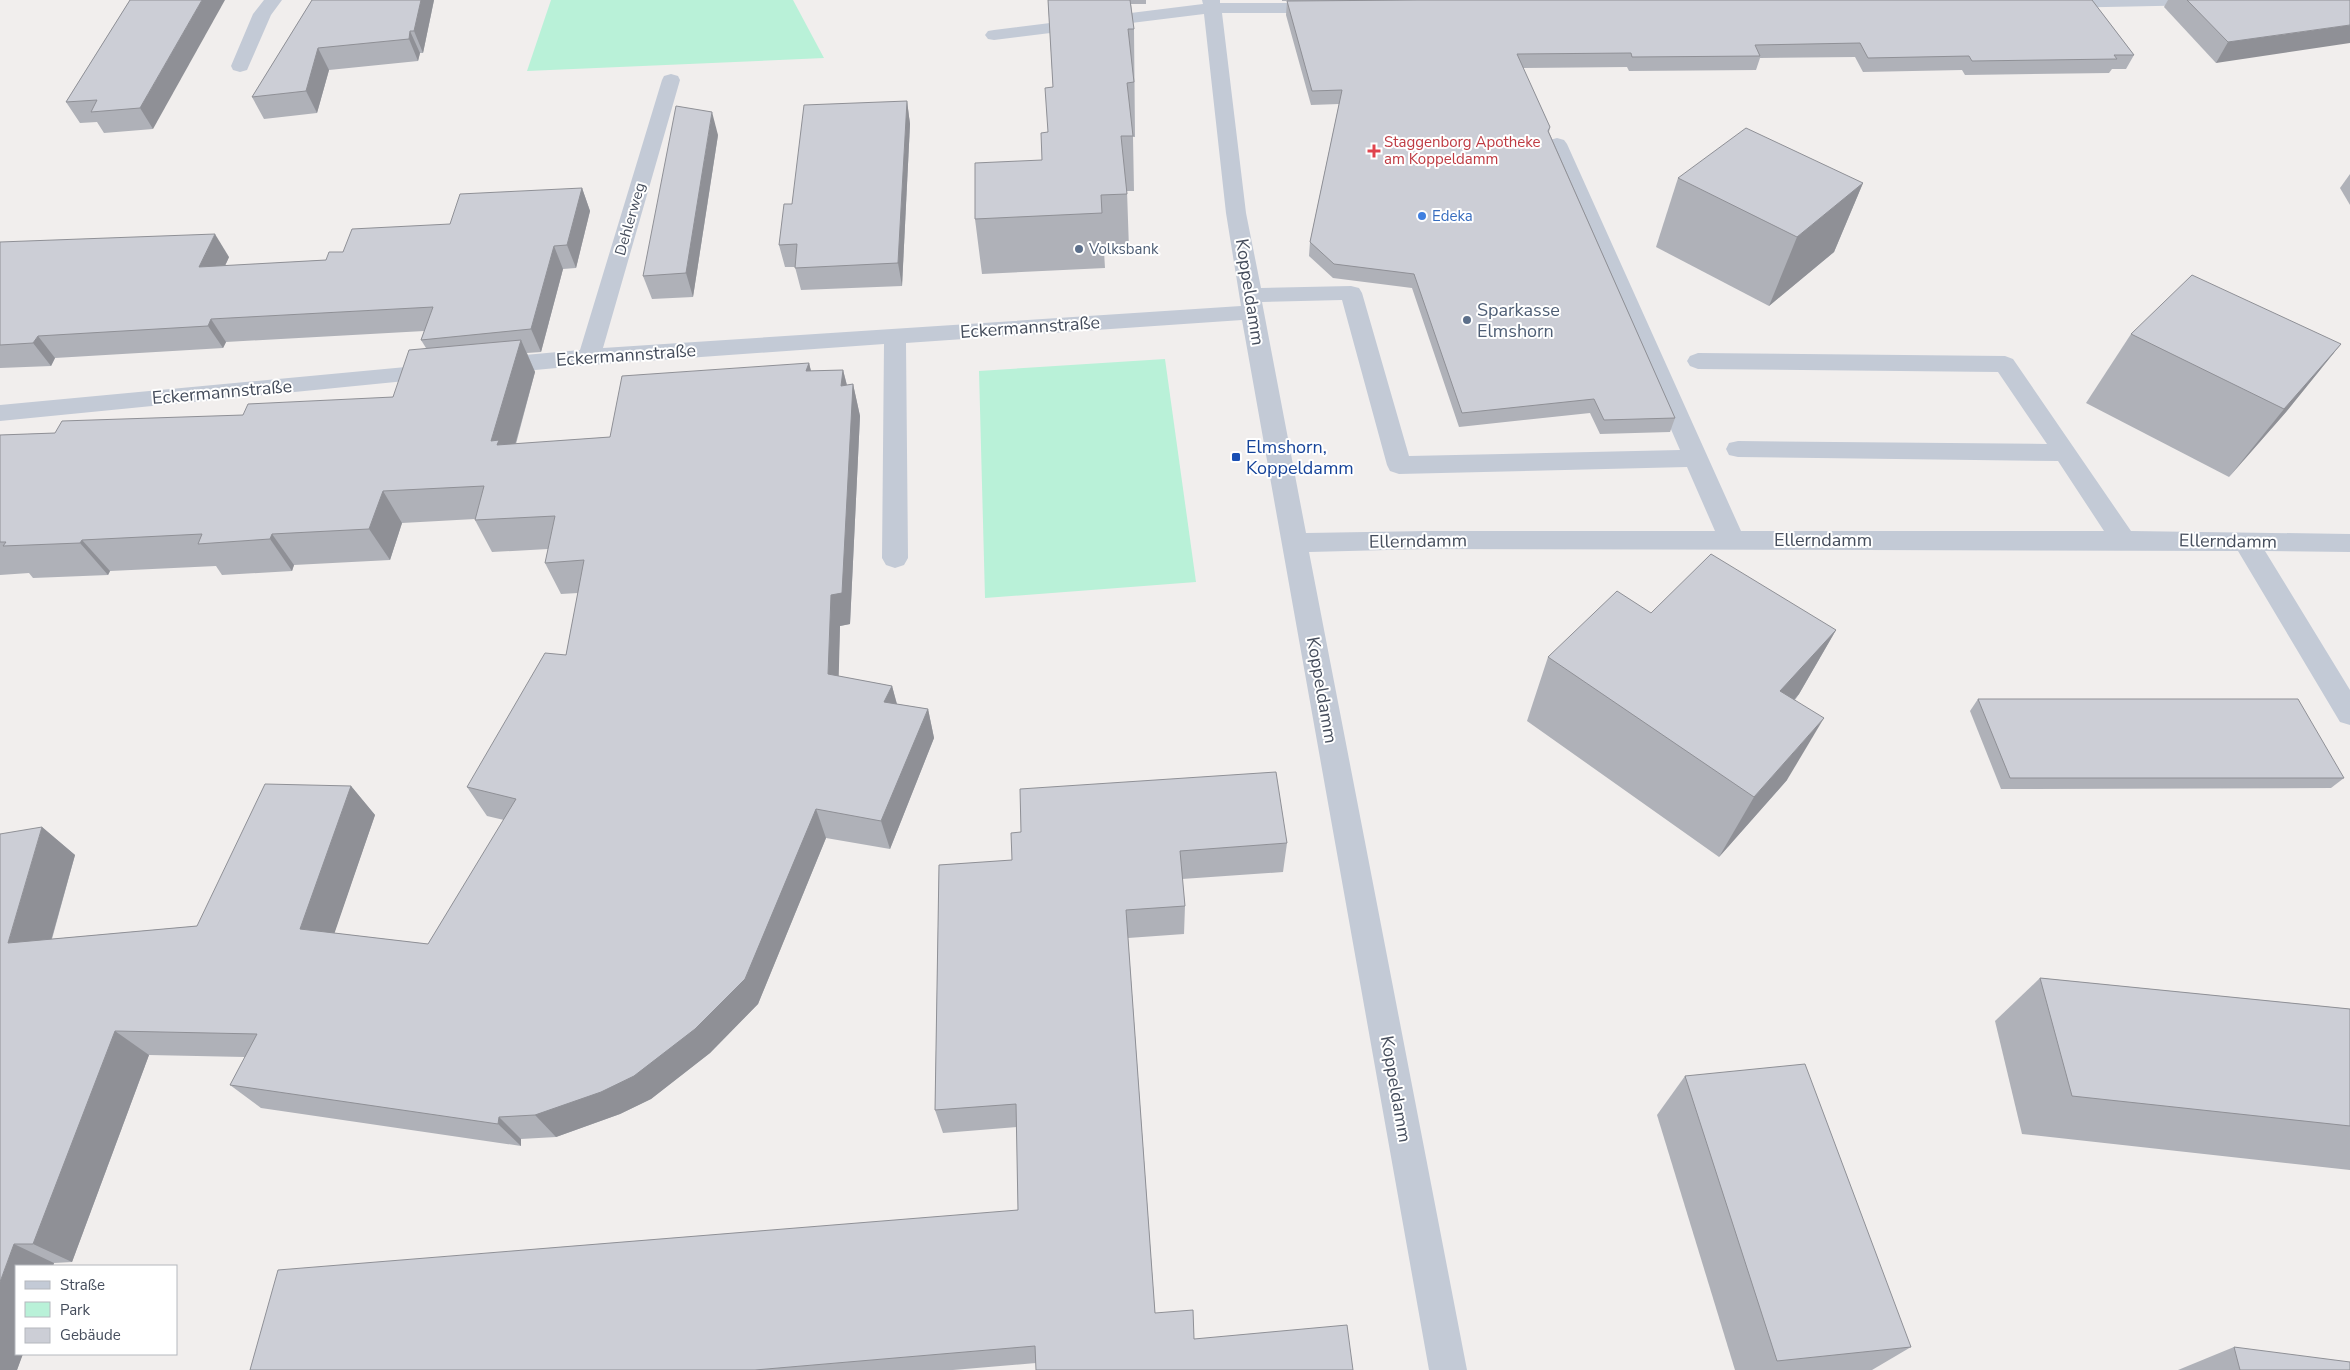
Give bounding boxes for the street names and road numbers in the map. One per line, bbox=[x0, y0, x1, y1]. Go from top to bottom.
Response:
street label: Dehlerweg bbox=[610, 180, 650, 258]
street label: Koppeldamm bbox=[1230, 237, 1270, 347]
street label: Eckermannstraße bbox=[959, 310, 1101, 344]
street label: Eckermannstraße bbox=[555, 338, 697, 372]
street label: Eckermannstraße bbox=[151, 374, 293, 410]
street label: Ellerndamm bbox=[1369, 528, 1467, 554]
street label: Ellerndamm bbox=[1774, 528, 1872, 552]
street label: Ellerndamm bbox=[2179, 528, 2277, 554]
street label: Koppeldamm bbox=[1301, 635, 1343, 745]
street label: Koppeldamm bbox=[1375, 1034, 1417, 1144]

